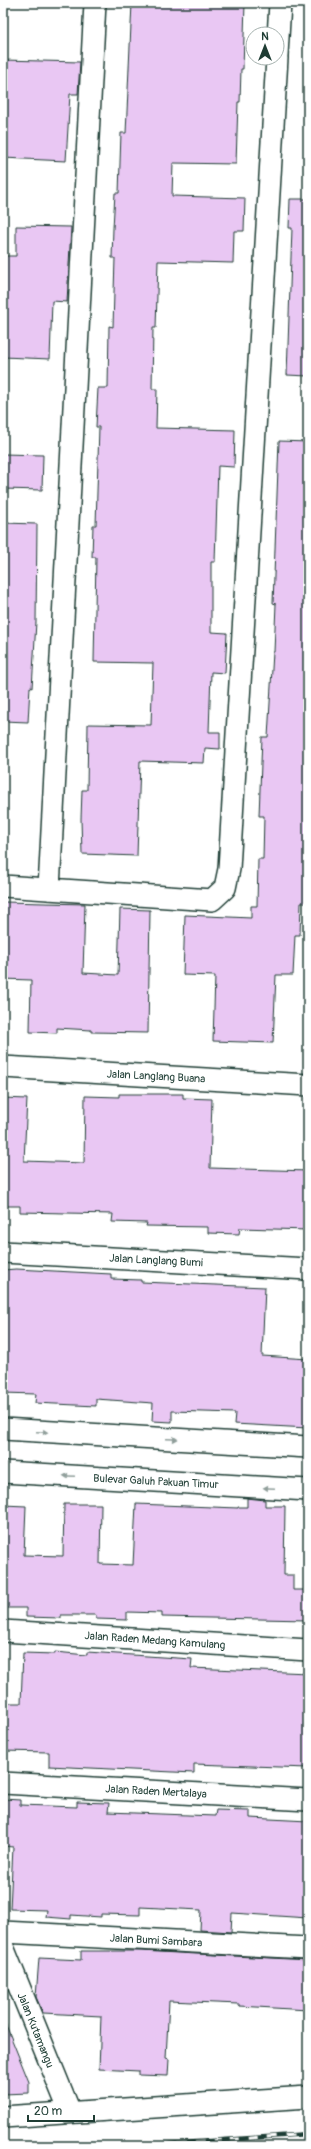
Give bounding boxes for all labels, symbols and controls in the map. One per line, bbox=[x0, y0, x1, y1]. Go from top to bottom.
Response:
north arrow bbox=[245, 26, 285, 66]
text: N bbox=[261, 30, 269, 43]
street label: Jalan Langlang Buana bbox=[106, 1067, 206, 1086]
street label: Jalan Langlang Bumi bbox=[109, 1252, 203, 1269]
one-way arrow bbox=[36, 1428, 48, 1435]
one-way arrow bbox=[166, 1436, 178, 1443]
street label: Bulevar Galuh Pakuan Timur bbox=[93, 1472, 219, 1491]
one-way arrow bbox=[63, 1473, 75, 1480]
one-way arrow bbox=[263, 1485, 275, 1492]
street label: Jalan Raden Medang Kamulang bbox=[84, 1629, 226, 1652]
street label: Jalan Raden Mertalaya bbox=[105, 1782, 207, 1801]
street label: Jalan Bumi Sambara bbox=[109, 1932, 203, 1949]
street label: Jalan Kutamangu bbox=[15, 1991, 57, 2070]
scale bar bbox=[28, 2097, 94, 2123]
text: 20 m bbox=[34, 2104, 63, 2119]

